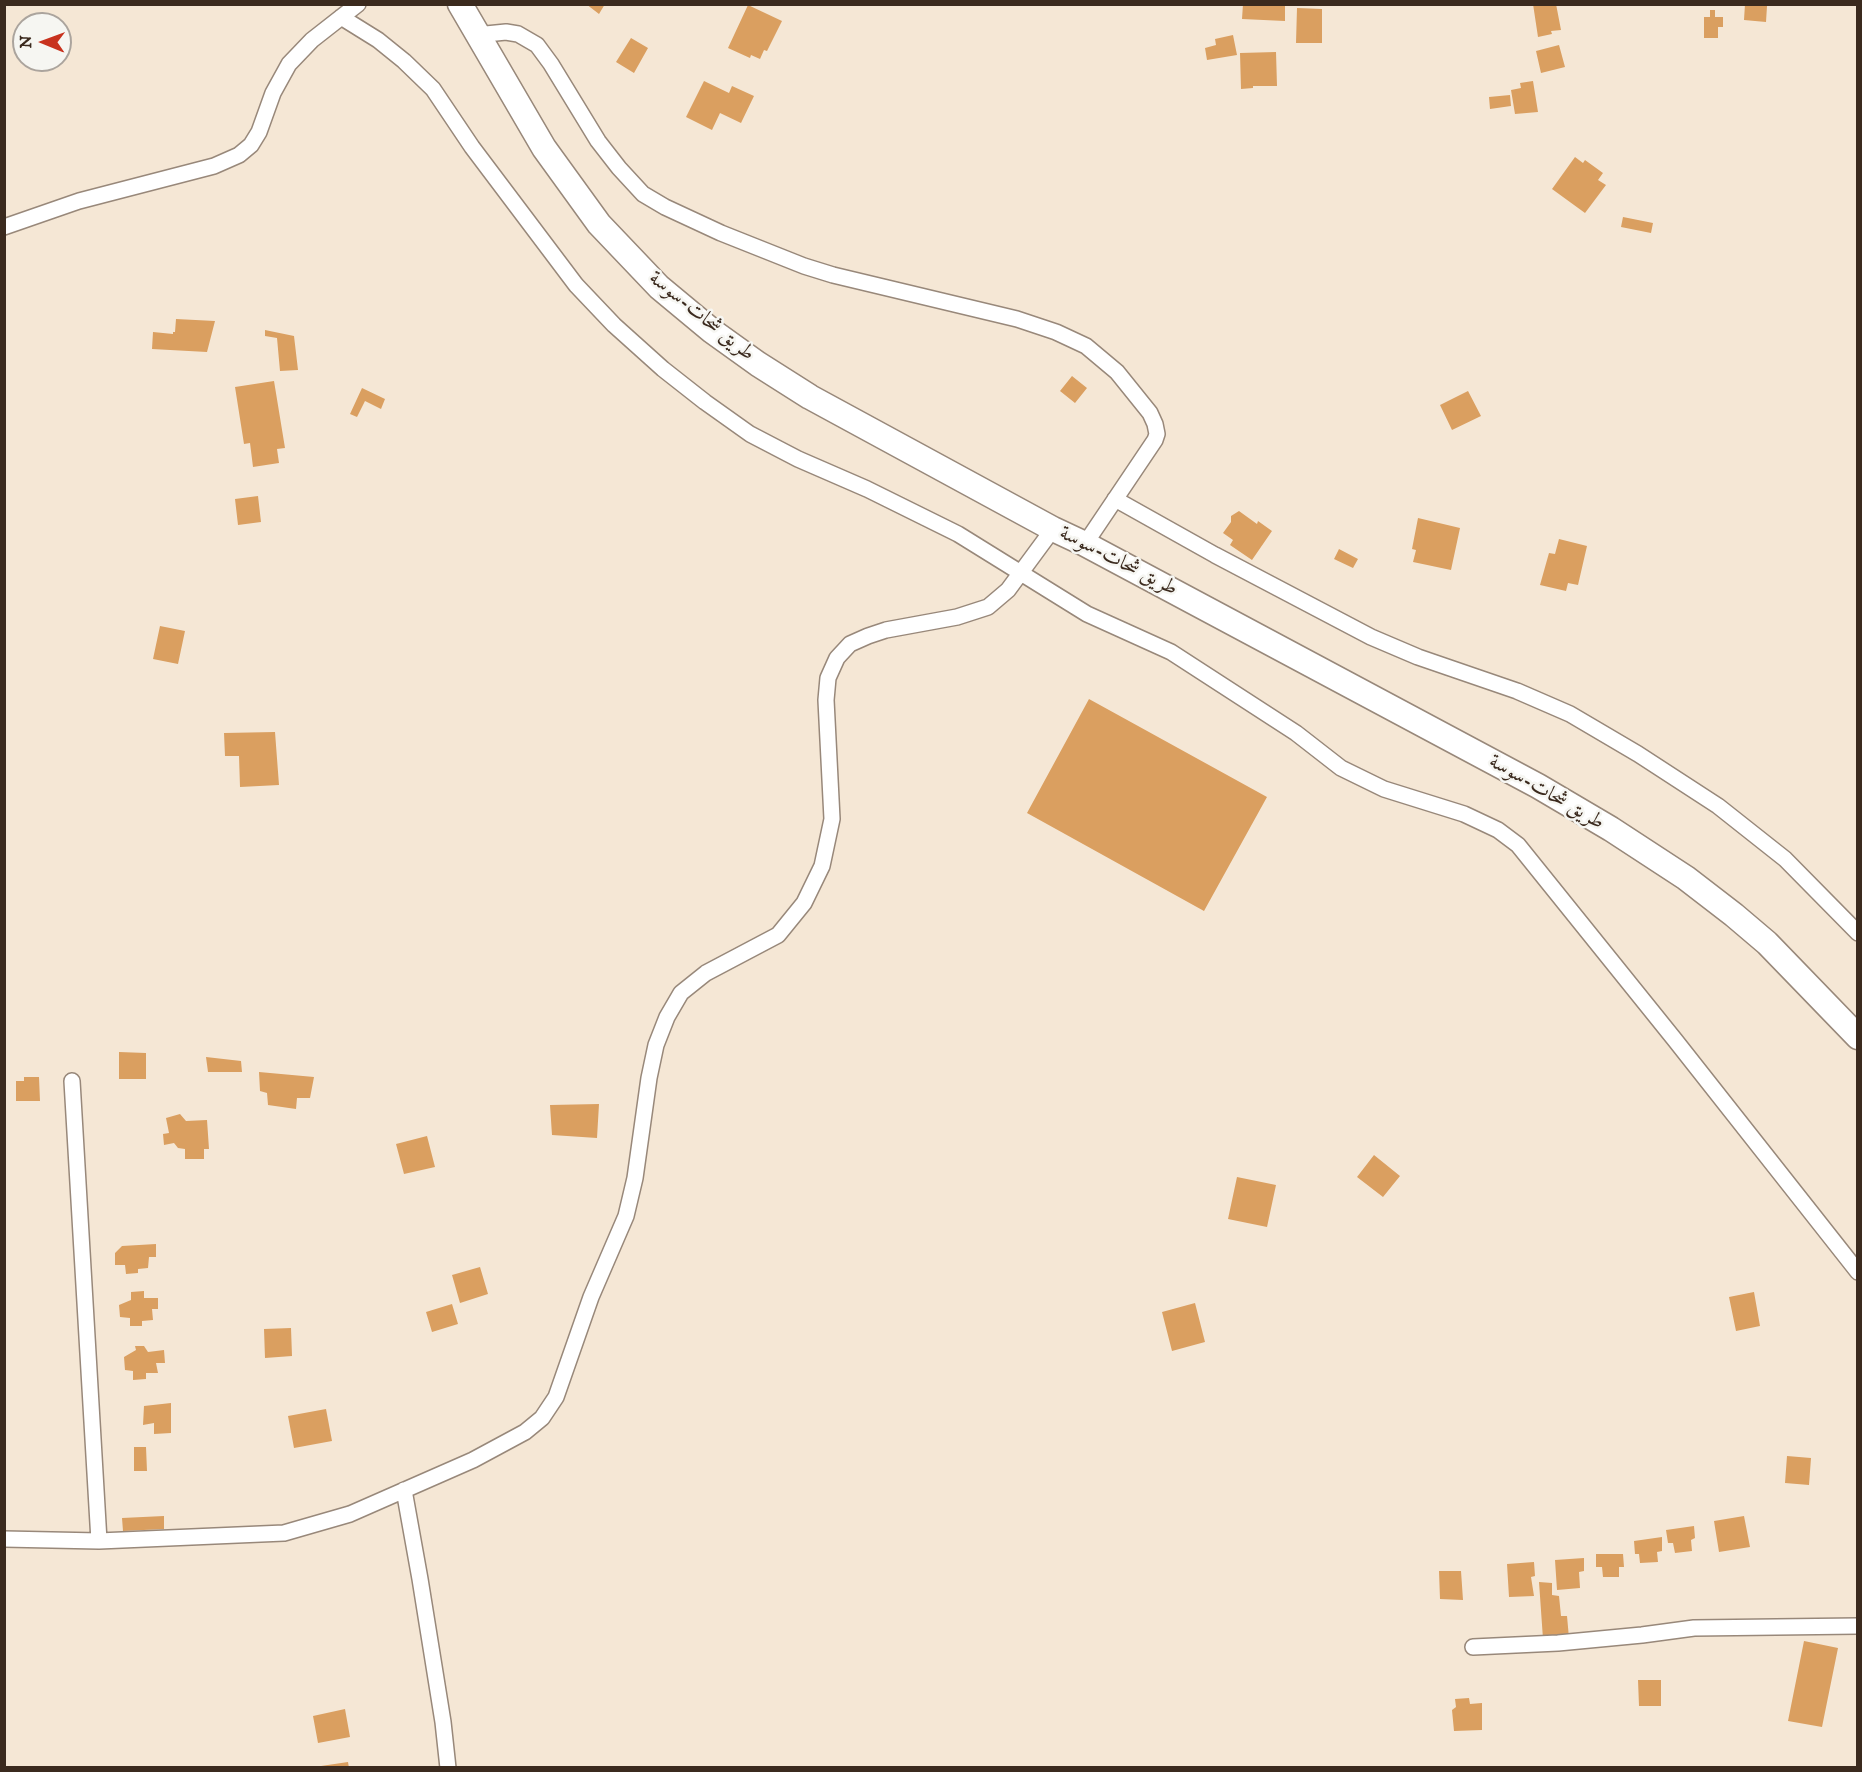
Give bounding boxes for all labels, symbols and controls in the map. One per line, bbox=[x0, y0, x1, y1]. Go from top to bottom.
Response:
north arrow bbox=[12, 12, 72, 72]
text: N bbox=[16, 35, 36, 48]
street label: طريق شحات-سوسة bbox=[643, 266, 759, 368]
street label: طريق شحات-سوسة bbox=[1055, 521, 1181, 603]
street label: طريق شحات-سوسة bbox=[1484, 750, 1608, 836]

